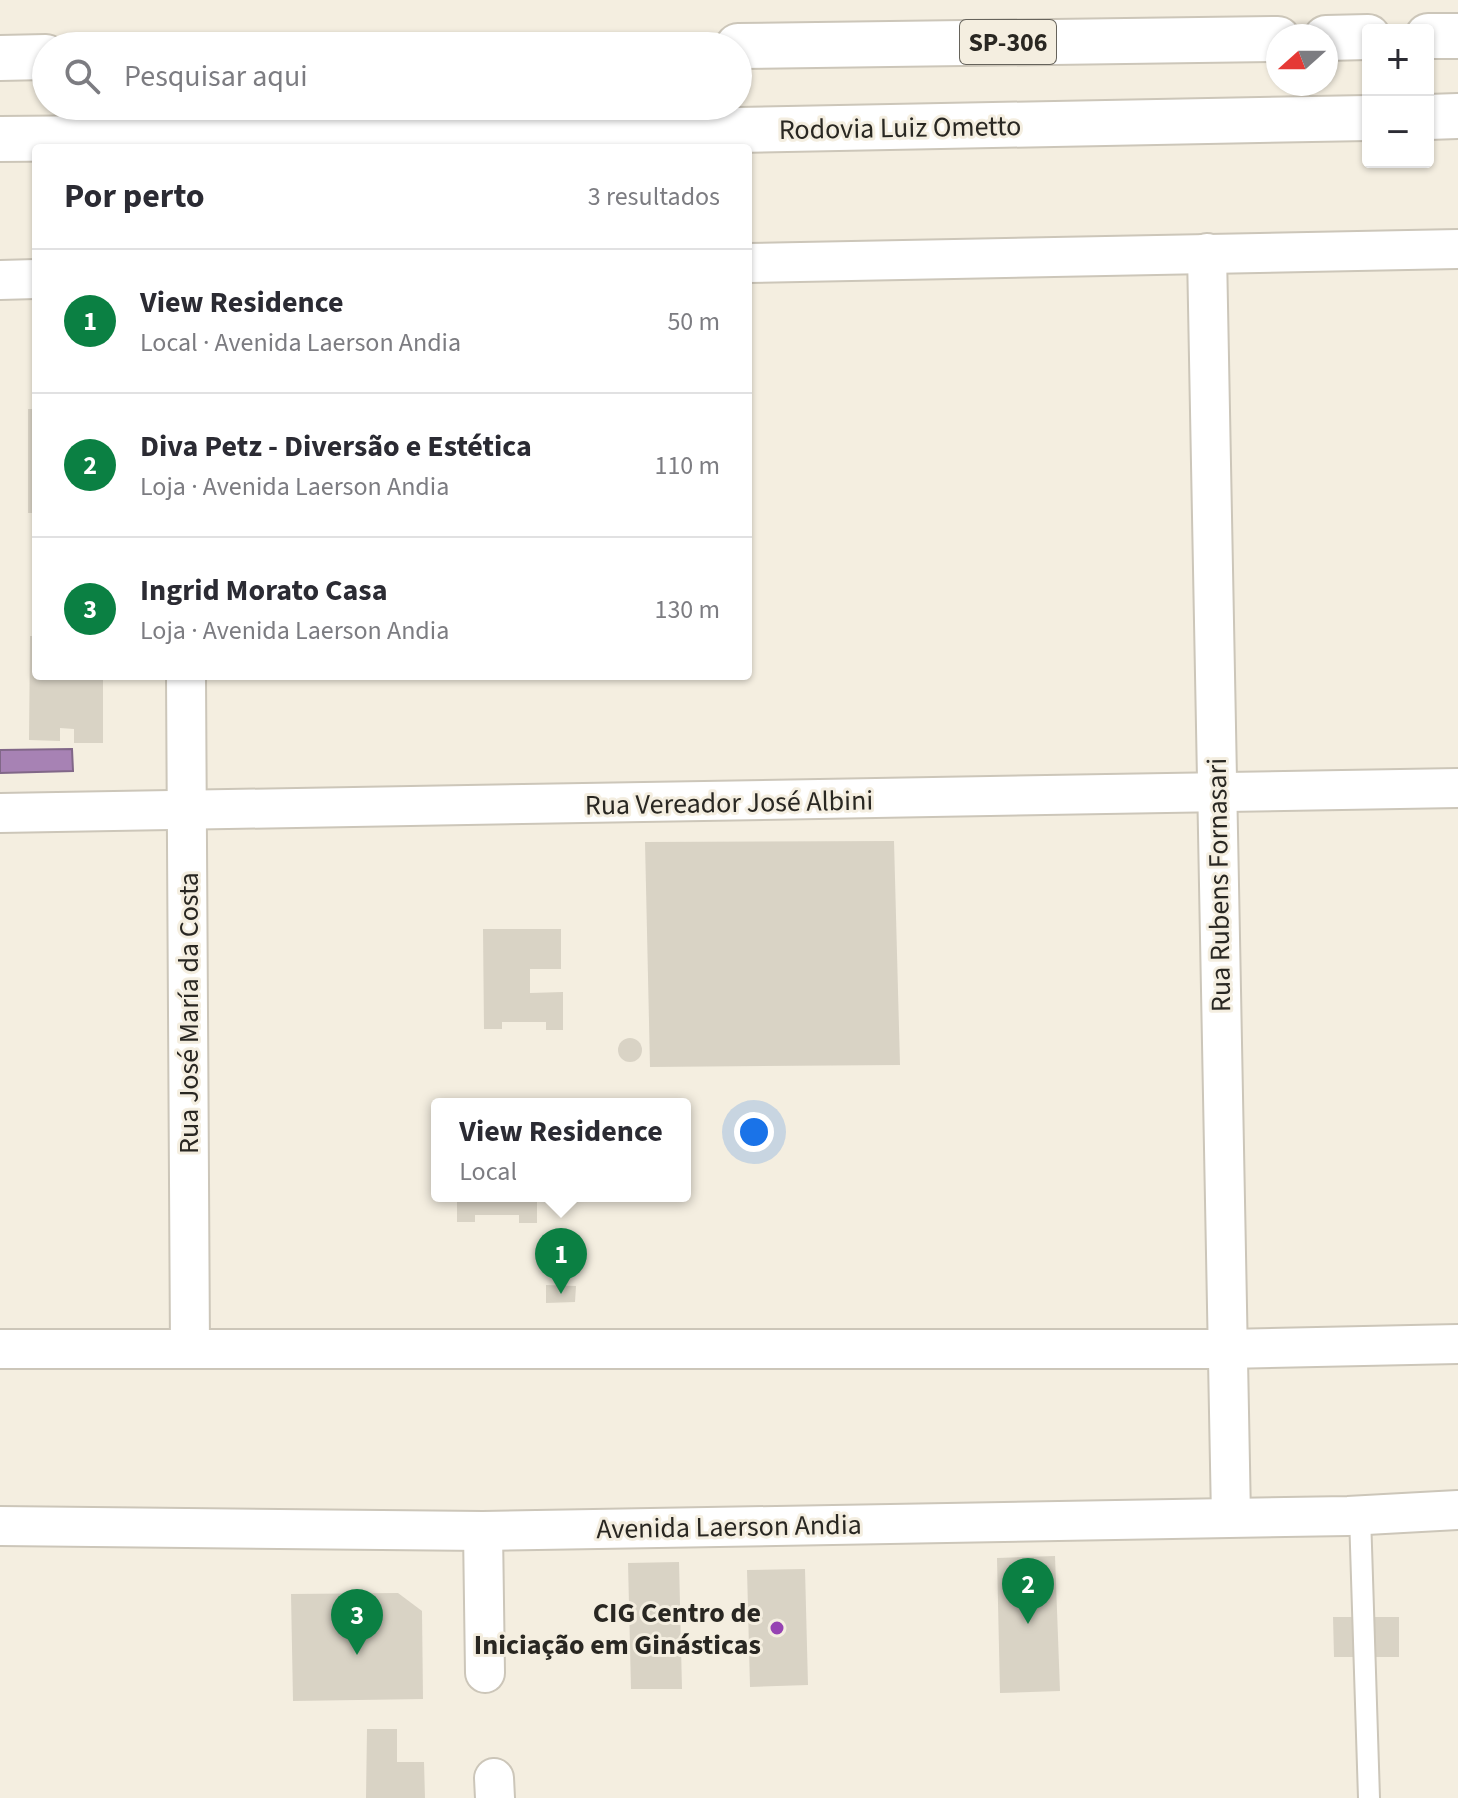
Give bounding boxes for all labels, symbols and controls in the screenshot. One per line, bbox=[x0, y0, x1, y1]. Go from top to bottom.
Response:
road number: SP-306 bbox=[960, 20, 1056, 64]
north arrow bbox=[1266, 24, 1338, 96]
map controls bbox=[1362, 24, 1434, 168]
button: + bbox=[1362, 24, 1434, 96]
search box bbox=[32, 32, 752, 120]
icon: search bbox=[60, 54, 104, 98]
text: Pesquisar aqui bbox=[124, 55, 308, 98]
button: − bbox=[1362, 96, 1434, 168]
street label: Rodovia Luiz Ometto bbox=[778, 106, 1022, 150]
text: Por perto bbox=[64, 172, 205, 221]
text: 3 resultados bbox=[588, 178, 720, 215]
text: View Residence bbox=[140, 281, 343, 324]
text: 1 bbox=[83, 303, 97, 340]
text: 50 m bbox=[667, 303, 720, 340]
text: Local · Avenida Laerson Andia bbox=[140, 324, 461, 361]
text: Diva Petz - Diversão e Estética bbox=[140, 425, 532, 468]
text: 2 bbox=[83, 447, 97, 484]
text: 110 m bbox=[654, 447, 720, 484]
text: Loja · Avenida Laerson Andia bbox=[140, 468, 449, 505]
text: Ingrid Morato Casa bbox=[140, 569, 387, 612]
text: 3 bbox=[83, 591, 97, 628]
text: 130 m bbox=[654, 591, 720, 628]
text: Loja · Avenida Laerson Andia bbox=[140, 612, 449, 649]
street label: Rua Rubens Fornasari bbox=[1197, 758, 1241, 1012]
street label: Rua Vereador José Albini bbox=[584, 780, 874, 826]
street label: Rua José María da Costa bbox=[169, 872, 209, 1154]
popup bbox=[431, 1098, 691, 1202]
text: View Residence bbox=[459, 1110, 663, 1153]
your location bbox=[734, 1112, 774, 1152]
text: Local bbox=[459, 1153, 517, 1190]
pin: 1 bbox=[535, 1228, 587, 1294]
street label: Avenida Laerson Andia bbox=[596, 1505, 862, 1549]
pin: 2 bbox=[1002, 1558, 1054, 1624]
pin: 3 bbox=[331, 1589, 383, 1655]
place label: CIG Centro de Iniciação em Ginásticas bbox=[474, 1593, 761, 1665]
marker: CIG Centro de Iniciação em Ginásticas bbox=[768, 1619, 786, 1637]

